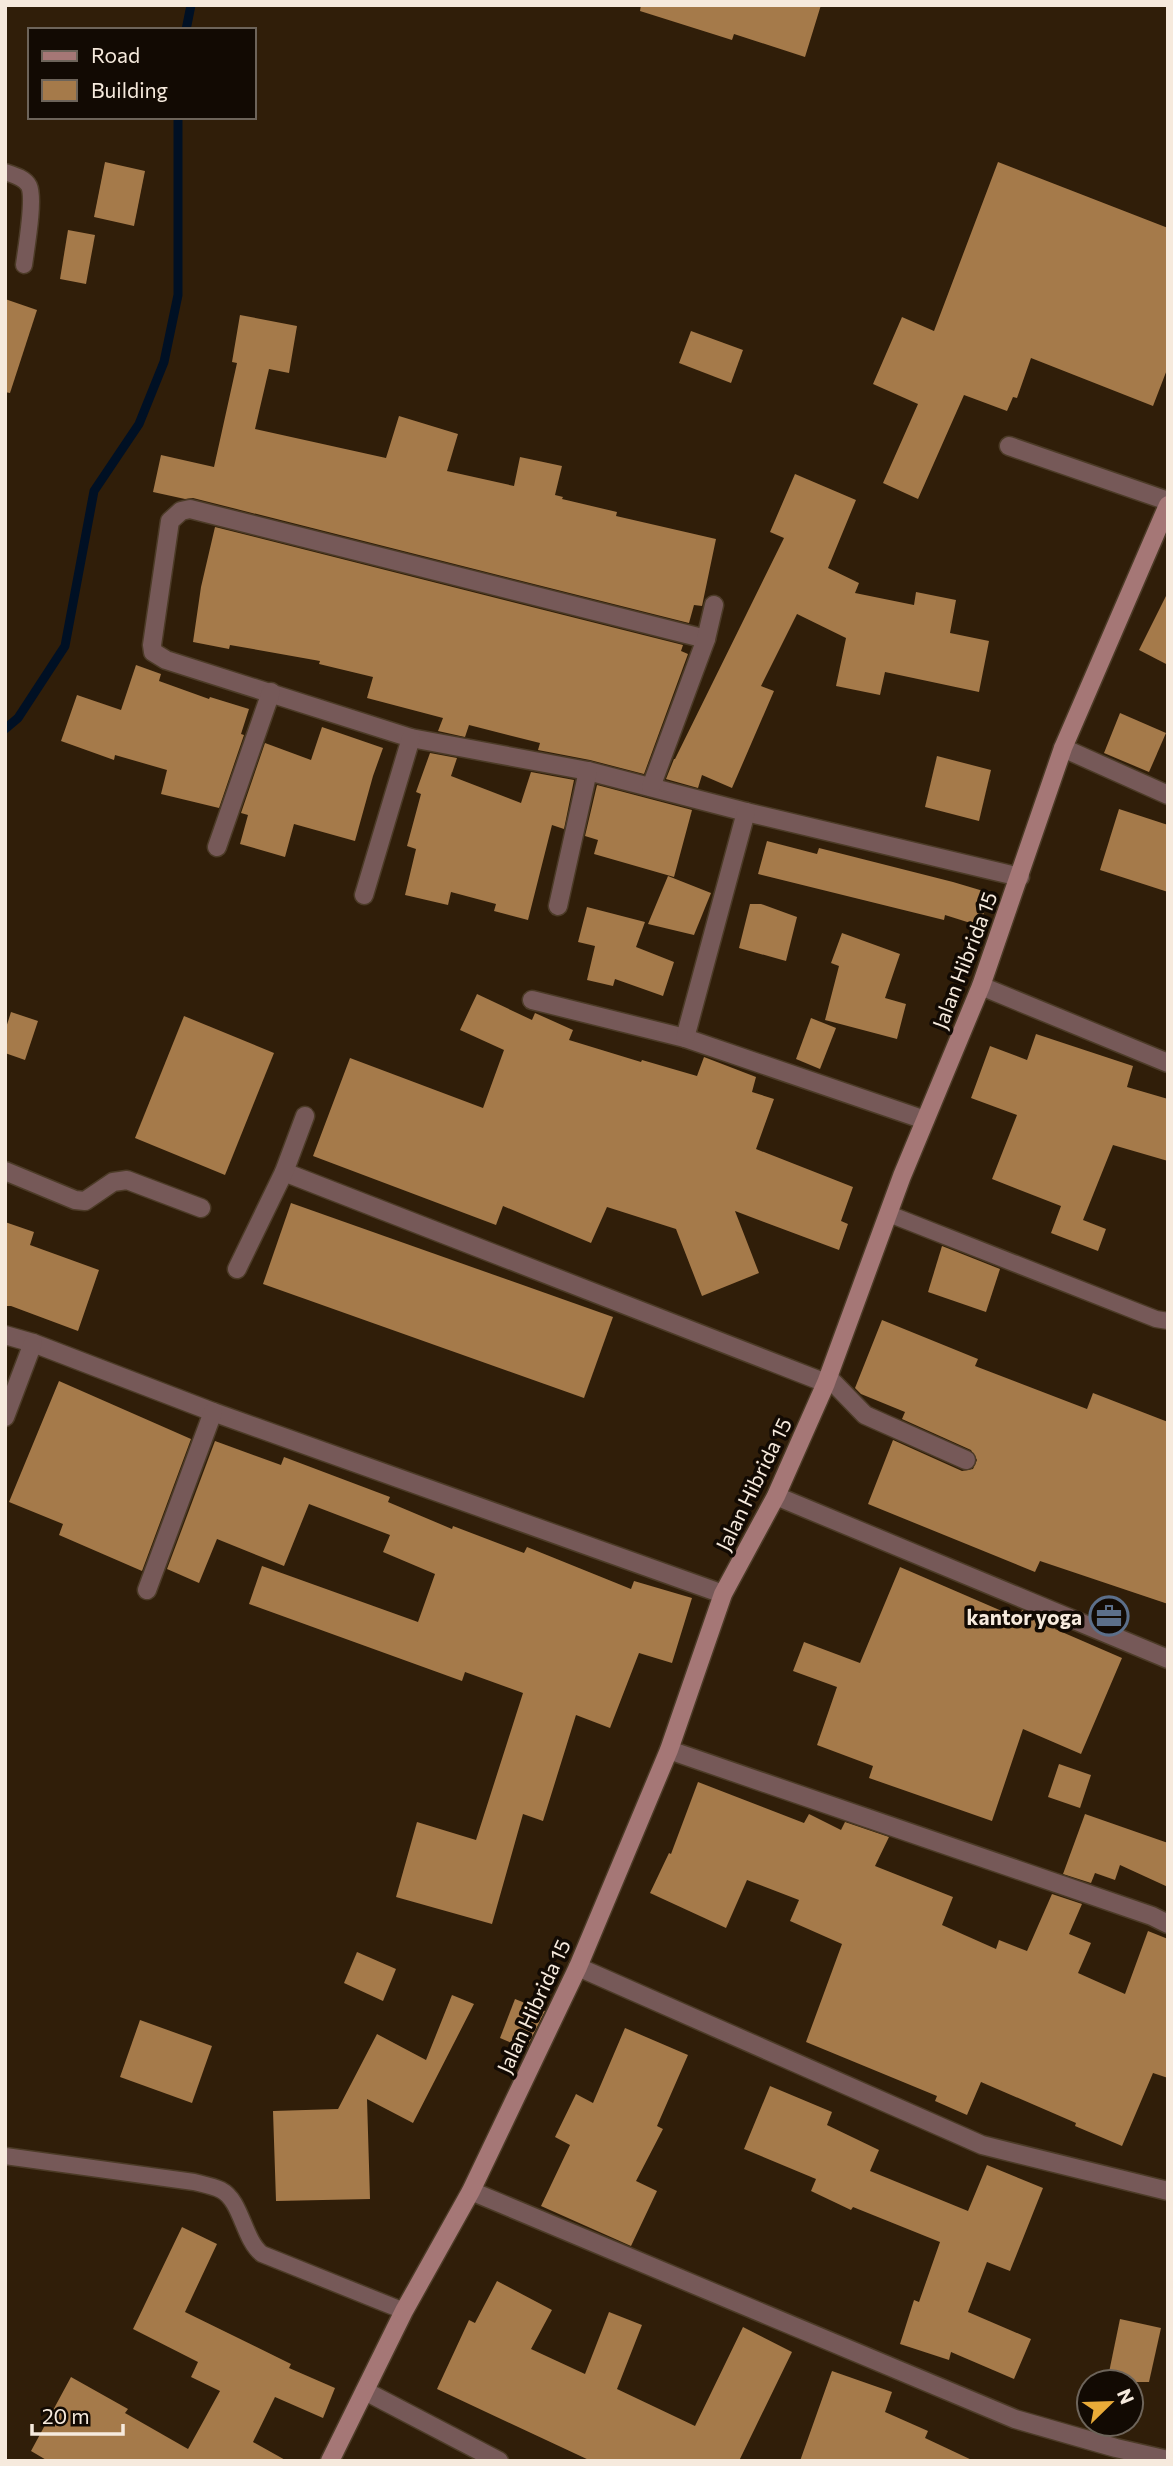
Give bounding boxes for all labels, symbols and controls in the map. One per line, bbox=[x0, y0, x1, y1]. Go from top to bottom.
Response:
legend bbox=[28, 28, 256, 119]
text: Road bbox=[91, 42, 140, 67]
text: Building bbox=[91, 77, 168, 102]
street label: Jalan Hibrida 15 bbox=[926, 888, 1002, 1032]
street label: Jalan Hibrida 15 bbox=[710, 1413, 796, 1555]
office icon: kantor yoga bbox=[1088, 1595, 1130, 1637]
place label: kantor yoga bbox=[967, 1604, 1082, 1629]
street label: Jalan Hibrida 15 bbox=[491, 1935, 575, 2077]
north arrow bbox=[1075, 2368, 1145, 2438]
text: N bbox=[1113, 2385, 1139, 2407]
scale bar bbox=[32, 2392, 122, 2436]
text: 20 m bbox=[42, 2403, 90, 2428]

